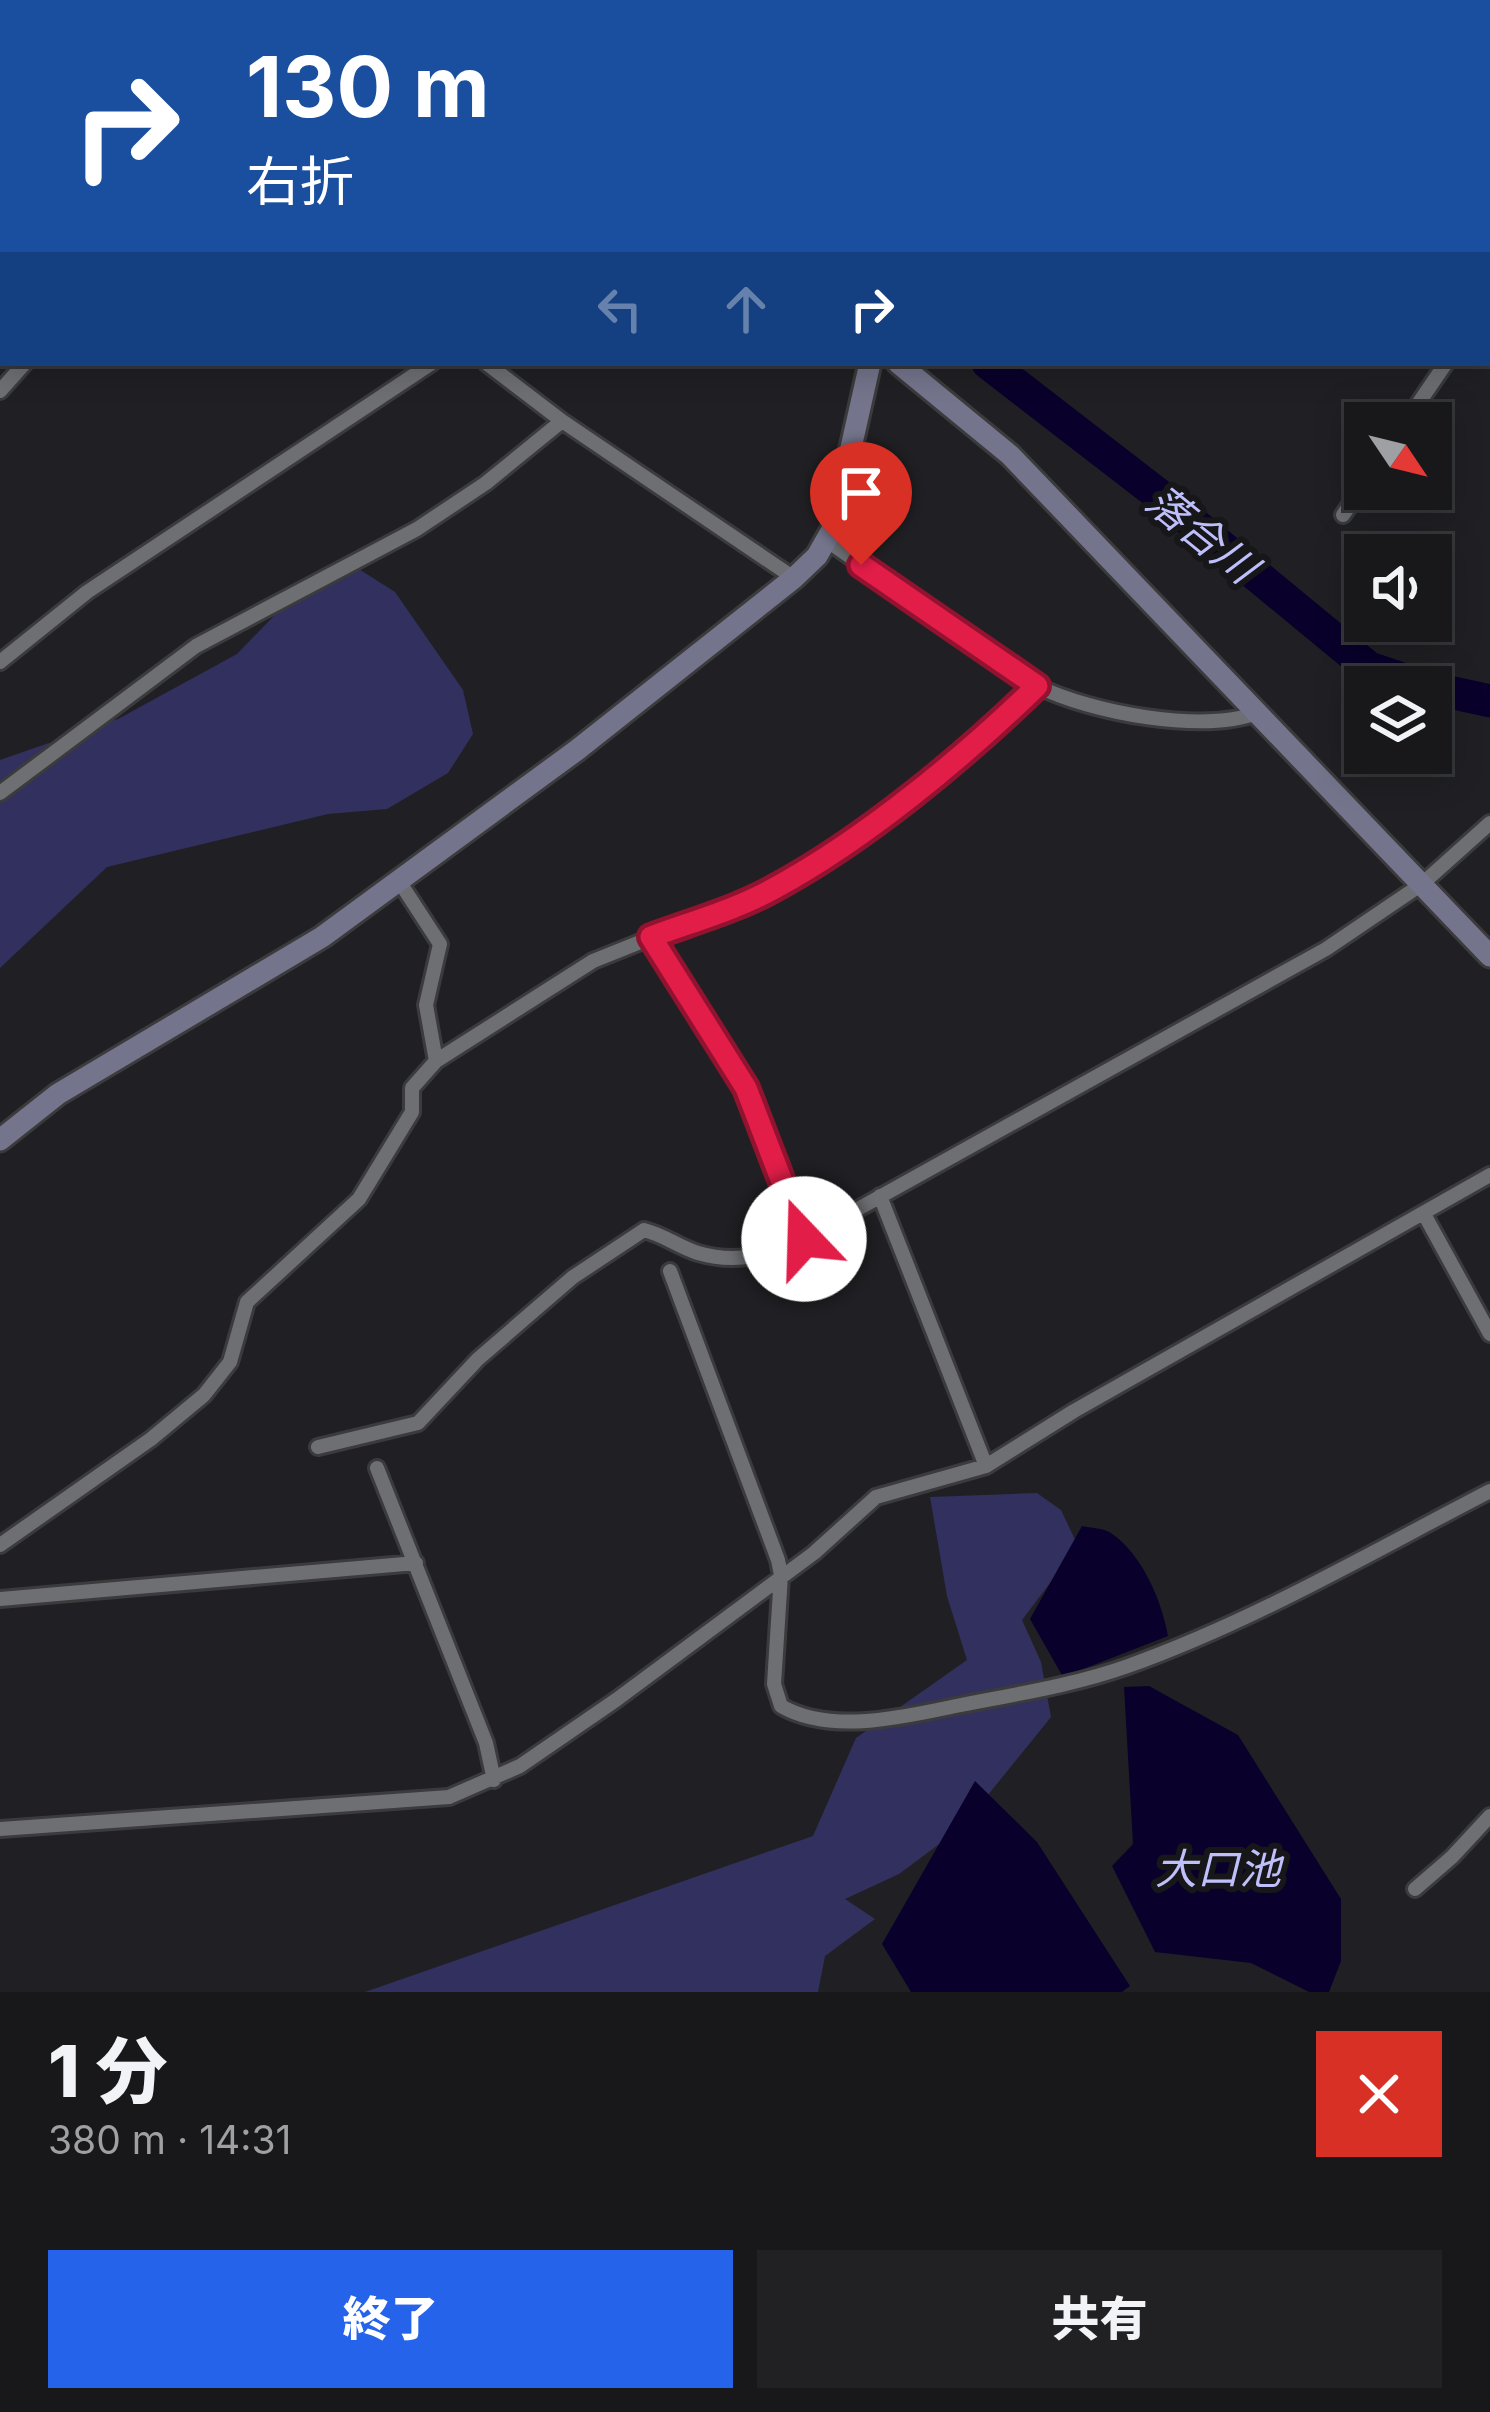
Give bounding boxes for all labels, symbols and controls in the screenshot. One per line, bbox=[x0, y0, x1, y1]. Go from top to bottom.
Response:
text: 130 m bbox=[246, 36, 490, 137]
icon: right bbox=[48, 48, 204, 204]
text: 右折 bbox=[246, 149, 354, 214]
icon: left bbox=[587, 276, 653, 342]
icon: ahead bbox=[713, 276, 779, 342]
icon: right bbox=[839, 276, 905, 342]
north arrow bbox=[1344, 402, 1452, 510]
map controls bbox=[1344, 402, 1452, 774]
pin bbox=[810, 442, 912, 565]
icon: arrive bbox=[828, 460, 894, 526]
water label: 落合川 bbox=[1137, 474, 1270, 596]
button: sound bbox=[1344, 534, 1452, 642]
button: layers bbox=[1344, 666, 1452, 774]
position arrow bbox=[741, 1176, 867, 1302]
water label: 大口池 bbox=[1155, 1843, 1285, 1894]
text: 1 分 bbox=[48, 2027, 168, 2114]
button: close bbox=[1316, 2031, 1442, 2157]
text: 380 m · 14:31 bbox=[48, 2116, 291, 2163]
button: 終了 bbox=[48, 2250, 733, 2388]
button: 共有 bbox=[757, 2250, 1442, 2388]

